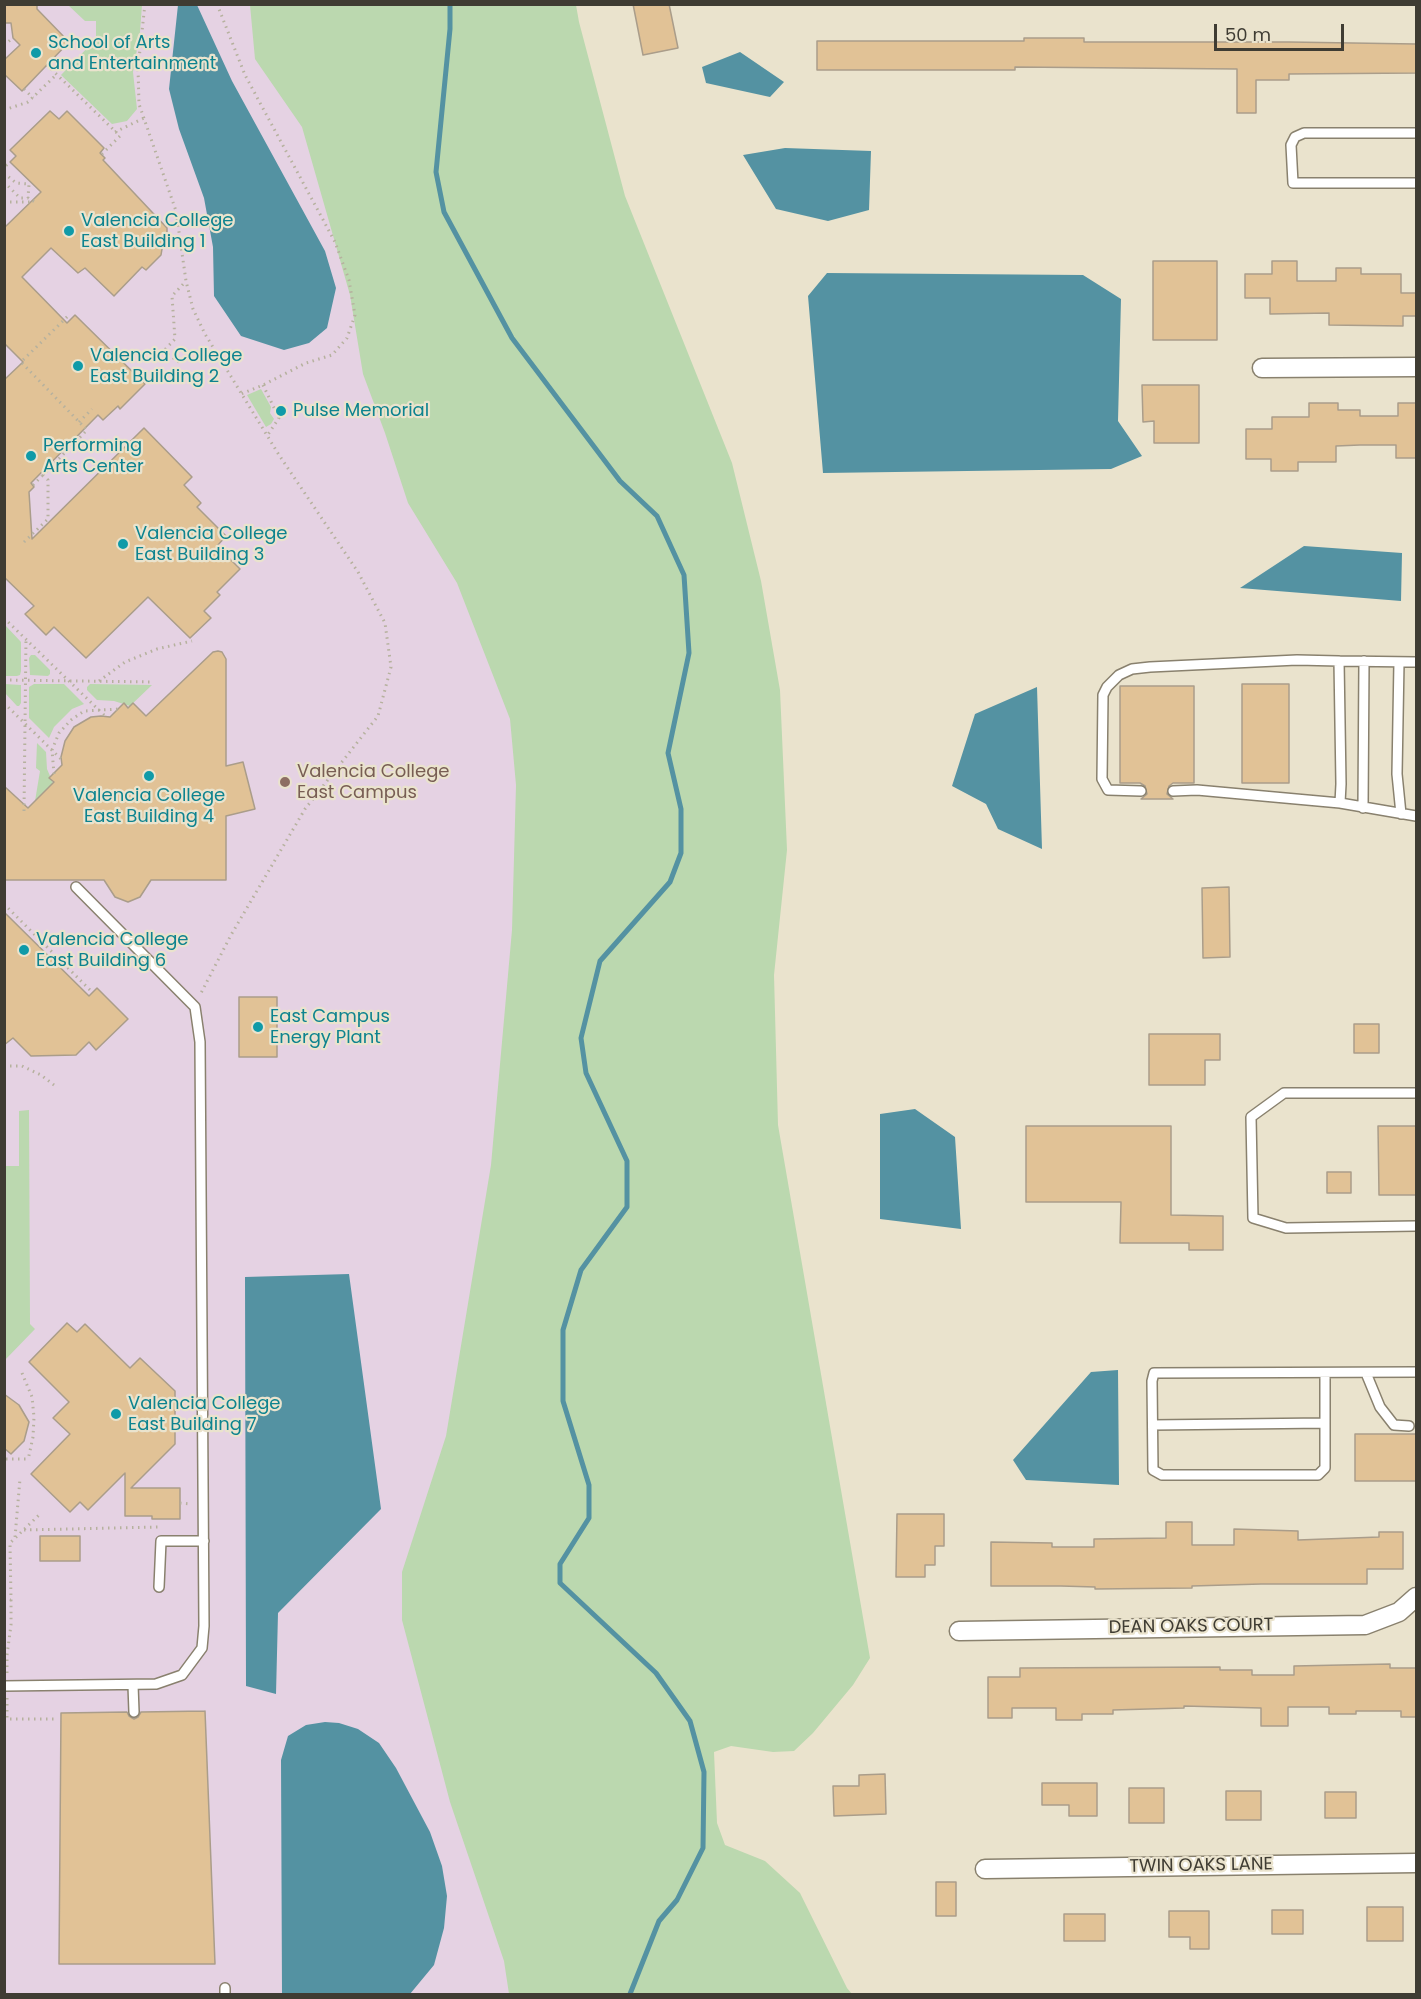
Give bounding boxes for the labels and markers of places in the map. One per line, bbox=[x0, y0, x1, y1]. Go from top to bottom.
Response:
place label: School of Arts and Entertainment bbox=[48, 32, 216, 74]
marker: School of Arts and Entertainment bbox=[29, 46, 43, 60]
place label: Valencia College East Building 1 bbox=[81, 210, 234, 252]
marker: Valencia College East Building 1 bbox=[62, 224, 76, 238]
place label: Valencia College East Building 2 bbox=[90, 345, 243, 388]
marker: Valencia College East Building 2 bbox=[71, 359, 85, 373]
place label: Pulse Memorial bbox=[293, 400, 429, 422]
marker: Pulse Memorial bbox=[274, 404, 288, 418]
place label: Performing Arts Center bbox=[43, 435, 144, 478]
marker: Performing Arts Center bbox=[24, 449, 38, 463]
place label: Valencia College East Building 3 bbox=[135, 523, 288, 566]
marker: Valencia College East Building 3 bbox=[116, 537, 130, 551]
place label: Valencia College East Campus bbox=[297, 761, 450, 804]
marker: Valencia College East Building 4 bbox=[142, 769, 156, 783]
marker: Valencia College East Campus bbox=[278, 775, 292, 789]
place label: Valencia College East Building 4 bbox=[73, 785, 225, 828]
place label: Valencia College East Building 6 bbox=[36, 929, 189, 972]
marker: Valencia College East Building 6 bbox=[17, 943, 31, 957]
place label: East Campus Energy Plant bbox=[270, 1006, 390, 1048]
marker: East Campus Energy Plant bbox=[251, 1020, 265, 1034]
place label: Valencia College East Building 7 bbox=[128, 1393, 281, 1436]
marker: Valencia College East Building 7 bbox=[109, 1407, 123, 1421]

